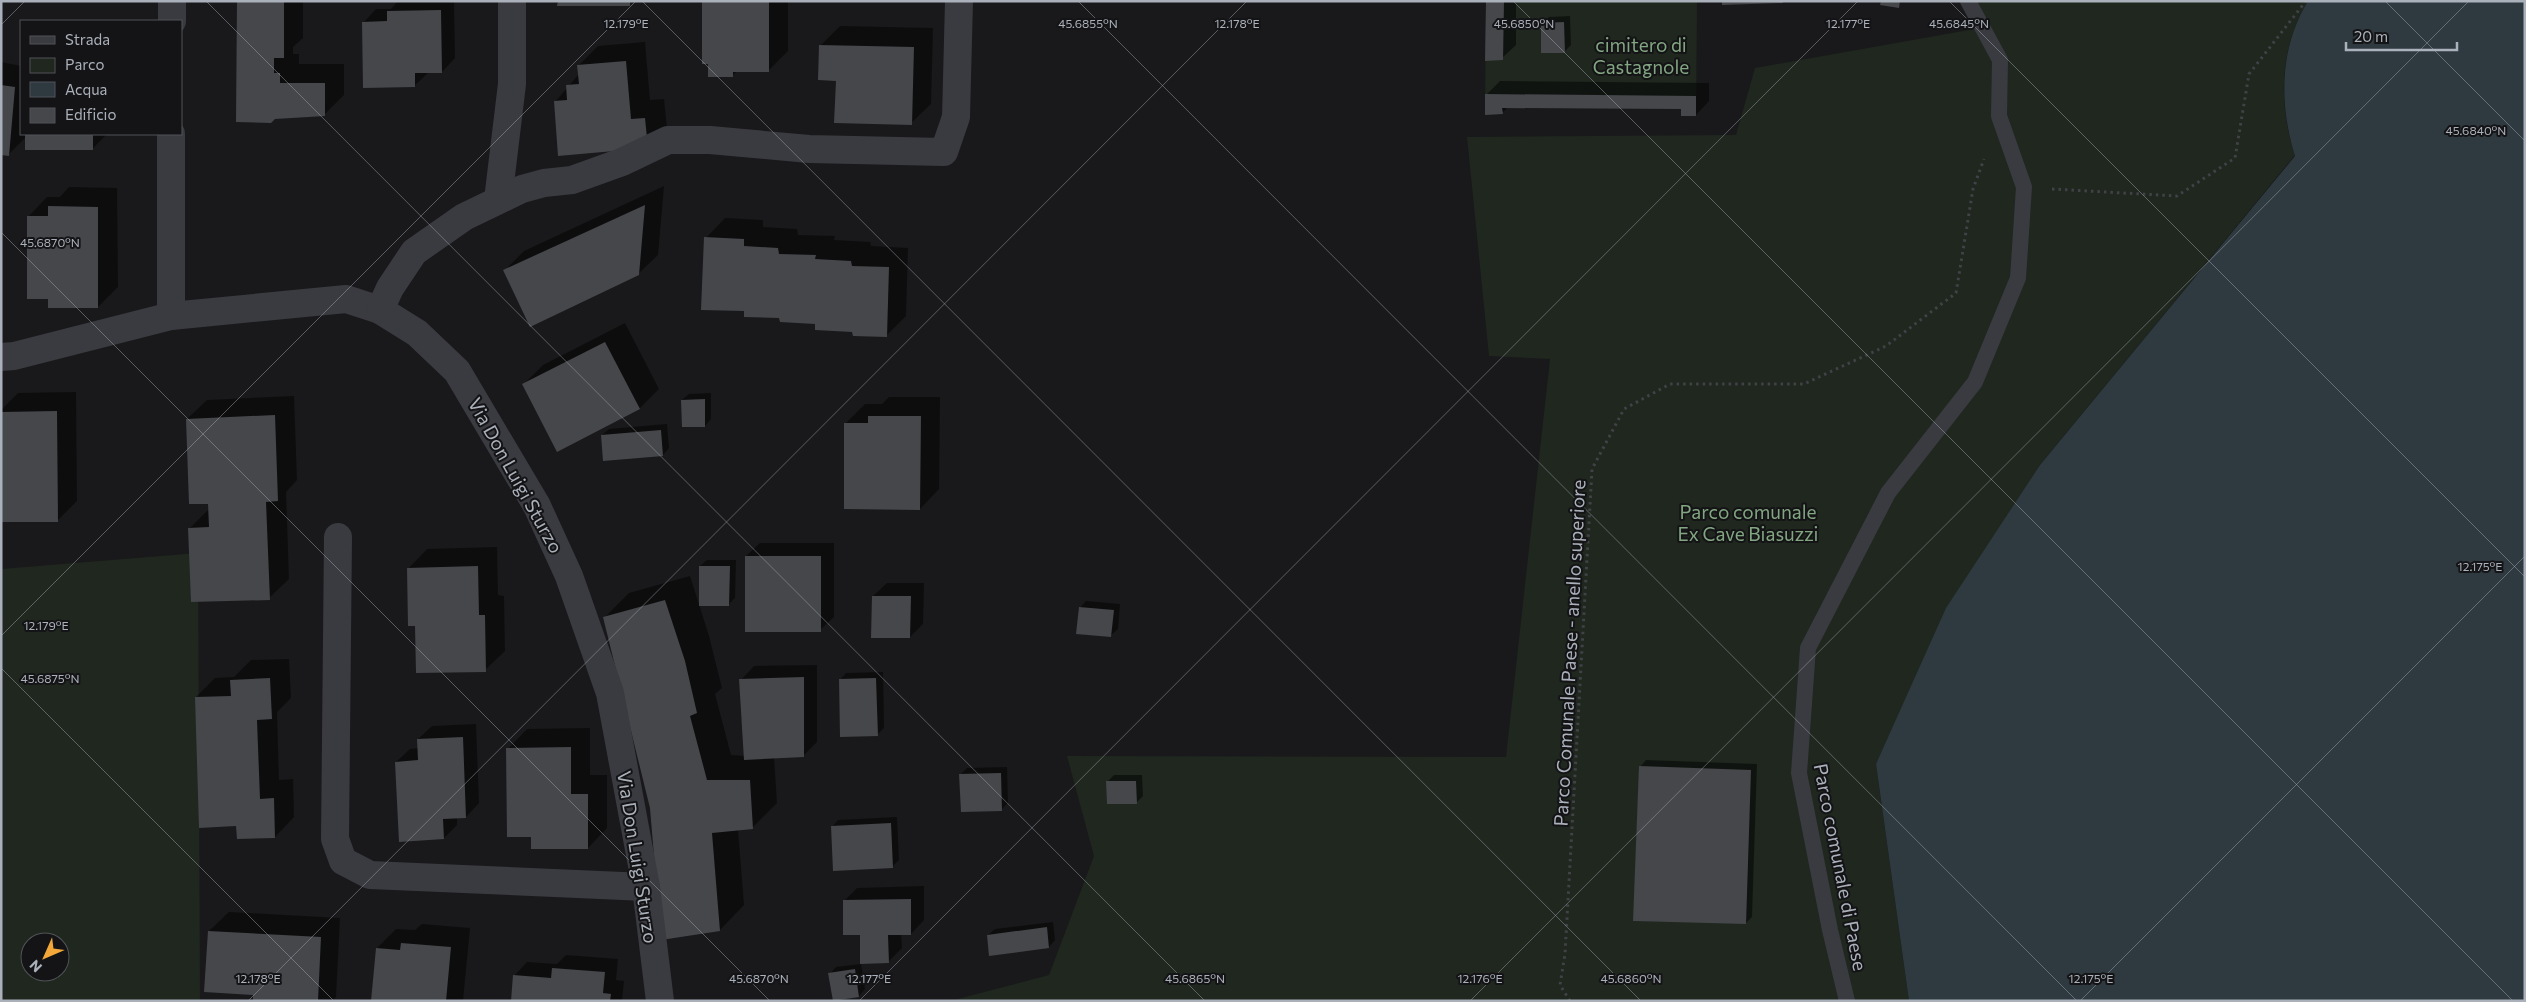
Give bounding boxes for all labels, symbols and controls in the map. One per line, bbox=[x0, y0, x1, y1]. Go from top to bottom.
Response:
text: 12.179°E bbox=[603, 16, 649, 30]
text: 45.6855°N bbox=[1058, 16, 1118, 30]
text: 12.178°E bbox=[1214, 16, 1260, 30]
text: 45.6850°N bbox=[1494, 16, 1554, 30]
text: 12.177°E bbox=[1826, 16, 1870, 30]
text: 45.6845°N bbox=[1929, 16, 1989, 30]
legend bbox=[20, 20, 182, 135]
scale bar bbox=[2346, 20, 2457, 52]
text: 20 m bbox=[2354, 27, 2388, 45]
text: Strada bbox=[65, 30, 110, 48]
park label: cimitero di Castagnole bbox=[1593, 33, 1689, 78]
text: Parco bbox=[65, 55, 104, 73]
text: Acqua bbox=[65, 80, 107, 98]
text: Edificio bbox=[65, 105, 116, 123]
text: 45.6840°N bbox=[2446, 123, 2506, 137]
text: 45.6870°N bbox=[20, 235, 80, 249]
street label: Via Don Luigi Sturzo bbox=[464, 393, 568, 557]
street label: Parco Comunale Paese - anello superiore bbox=[1548, 479, 1590, 827]
park label: Parco comunale Ex Cave Biasuzzi bbox=[1678, 500, 1818, 545]
text: 12.175°E bbox=[2458, 559, 2502, 573]
text: 12.179°E bbox=[23, 618, 69, 632]
text: 45.6875°N bbox=[21, 671, 79, 685]
street label: Parco comunale di Paese bbox=[1810, 761, 1872, 973]
street label: Via Don Luigi Sturzo bbox=[613, 769, 663, 945]
north arrow bbox=[20, 932, 70, 982]
text: N bbox=[26, 957, 45, 976]
text: 12.178°E bbox=[235, 971, 281, 985]
text: 45.6870°N bbox=[729, 971, 789, 985]
text: 12.177°E bbox=[847, 971, 891, 985]
text: 45.6865°N bbox=[1165, 971, 1225, 985]
text: 12.176°E bbox=[1457, 971, 1503, 985]
text: 45.6860°N bbox=[1601, 971, 1661, 985]
text: 12.175°E bbox=[2069, 971, 2113, 985]

